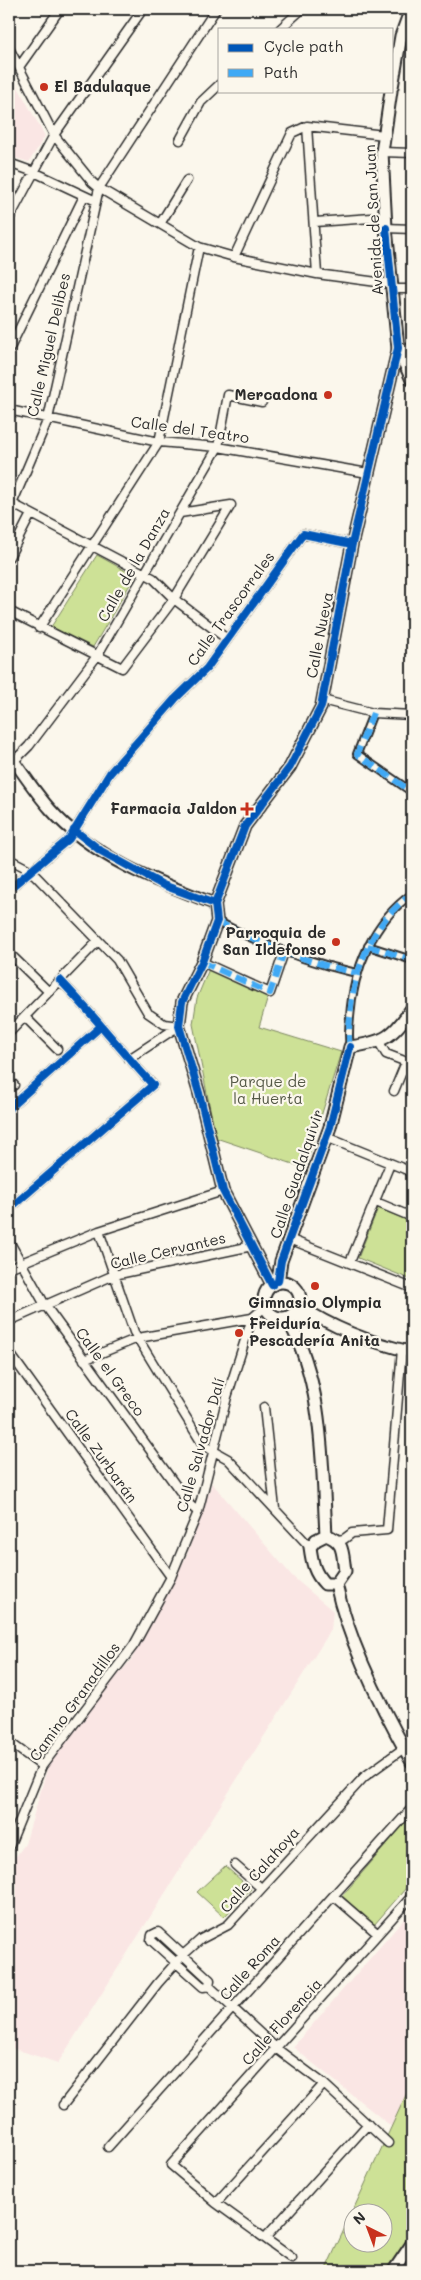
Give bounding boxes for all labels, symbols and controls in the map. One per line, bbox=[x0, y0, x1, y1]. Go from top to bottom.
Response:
legend bbox=[218, 28, 394, 92]
text: Cycle path bbox=[264, 36, 343, 56]
text: Path bbox=[264, 62, 298, 82]
place label: El Badulaque bbox=[54, 76, 151, 96]
marker: El Badulaque bbox=[38, 81, 50, 93]
street label: Avenida de San Juan bbox=[359, 144, 387, 296]
street label: Calle Miguel Delibes bbox=[22, 271, 74, 419]
place label: Mercadona bbox=[235, 384, 318, 404]
marker: Mercadona bbox=[322, 389, 334, 401]
street label: Calle del Teatro bbox=[130, 411, 251, 447]
street label: Calle de la Danza bbox=[92, 504, 174, 625]
street label: Calle Trascorrales bbox=[182, 547, 278, 670]
street label: Calle Nueva bbox=[301, 590, 337, 680]
place label: Farmacia Jaldon bbox=[110, 798, 237, 818]
marker: Farmacia Jaldon bbox=[241, 803, 253, 815]
place label: Parroquia de San Ildefonso bbox=[222, 922, 326, 959]
marker: Parroquia de San Ildefonso bbox=[330, 936, 342, 948]
park label: Parque de la Huerta bbox=[230, 1071, 306, 1108]
street label: Calle Guadalquivir bbox=[265, 1106, 328, 1241]
street label: Calle Cervantes bbox=[108, 1227, 227, 1273]
marker: Gimnasio Olympia bbox=[309, 1280, 321, 1292]
place label: Gimnasio Olympia bbox=[248, 1292, 382, 1312]
place label: Freiduría Pescadería Anita bbox=[249, 1313, 380, 1350]
street label: Calle el Greco bbox=[72, 1323, 150, 1420]
marker: Freiduría Pescadería Anita bbox=[233, 1327, 245, 1339]
street label: Calle Salvador Dalí bbox=[171, 1375, 229, 1514]
street label: Calle Zurbarán bbox=[61, 1404, 143, 1506]
street label: Camino Granadillos bbox=[24, 1638, 124, 1765]
street label: Calle Calahoya bbox=[215, 1822, 303, 1917]
street label: Calle Roma bbox=[215, 1930, 284, 2004]
street label: Calle Florencia bbox=[237, 1974, 326, 2069]
north arrow bbox=[344, 2202, 394, 2252]
text: N bbox=[349, 2207, 369, 2229]

